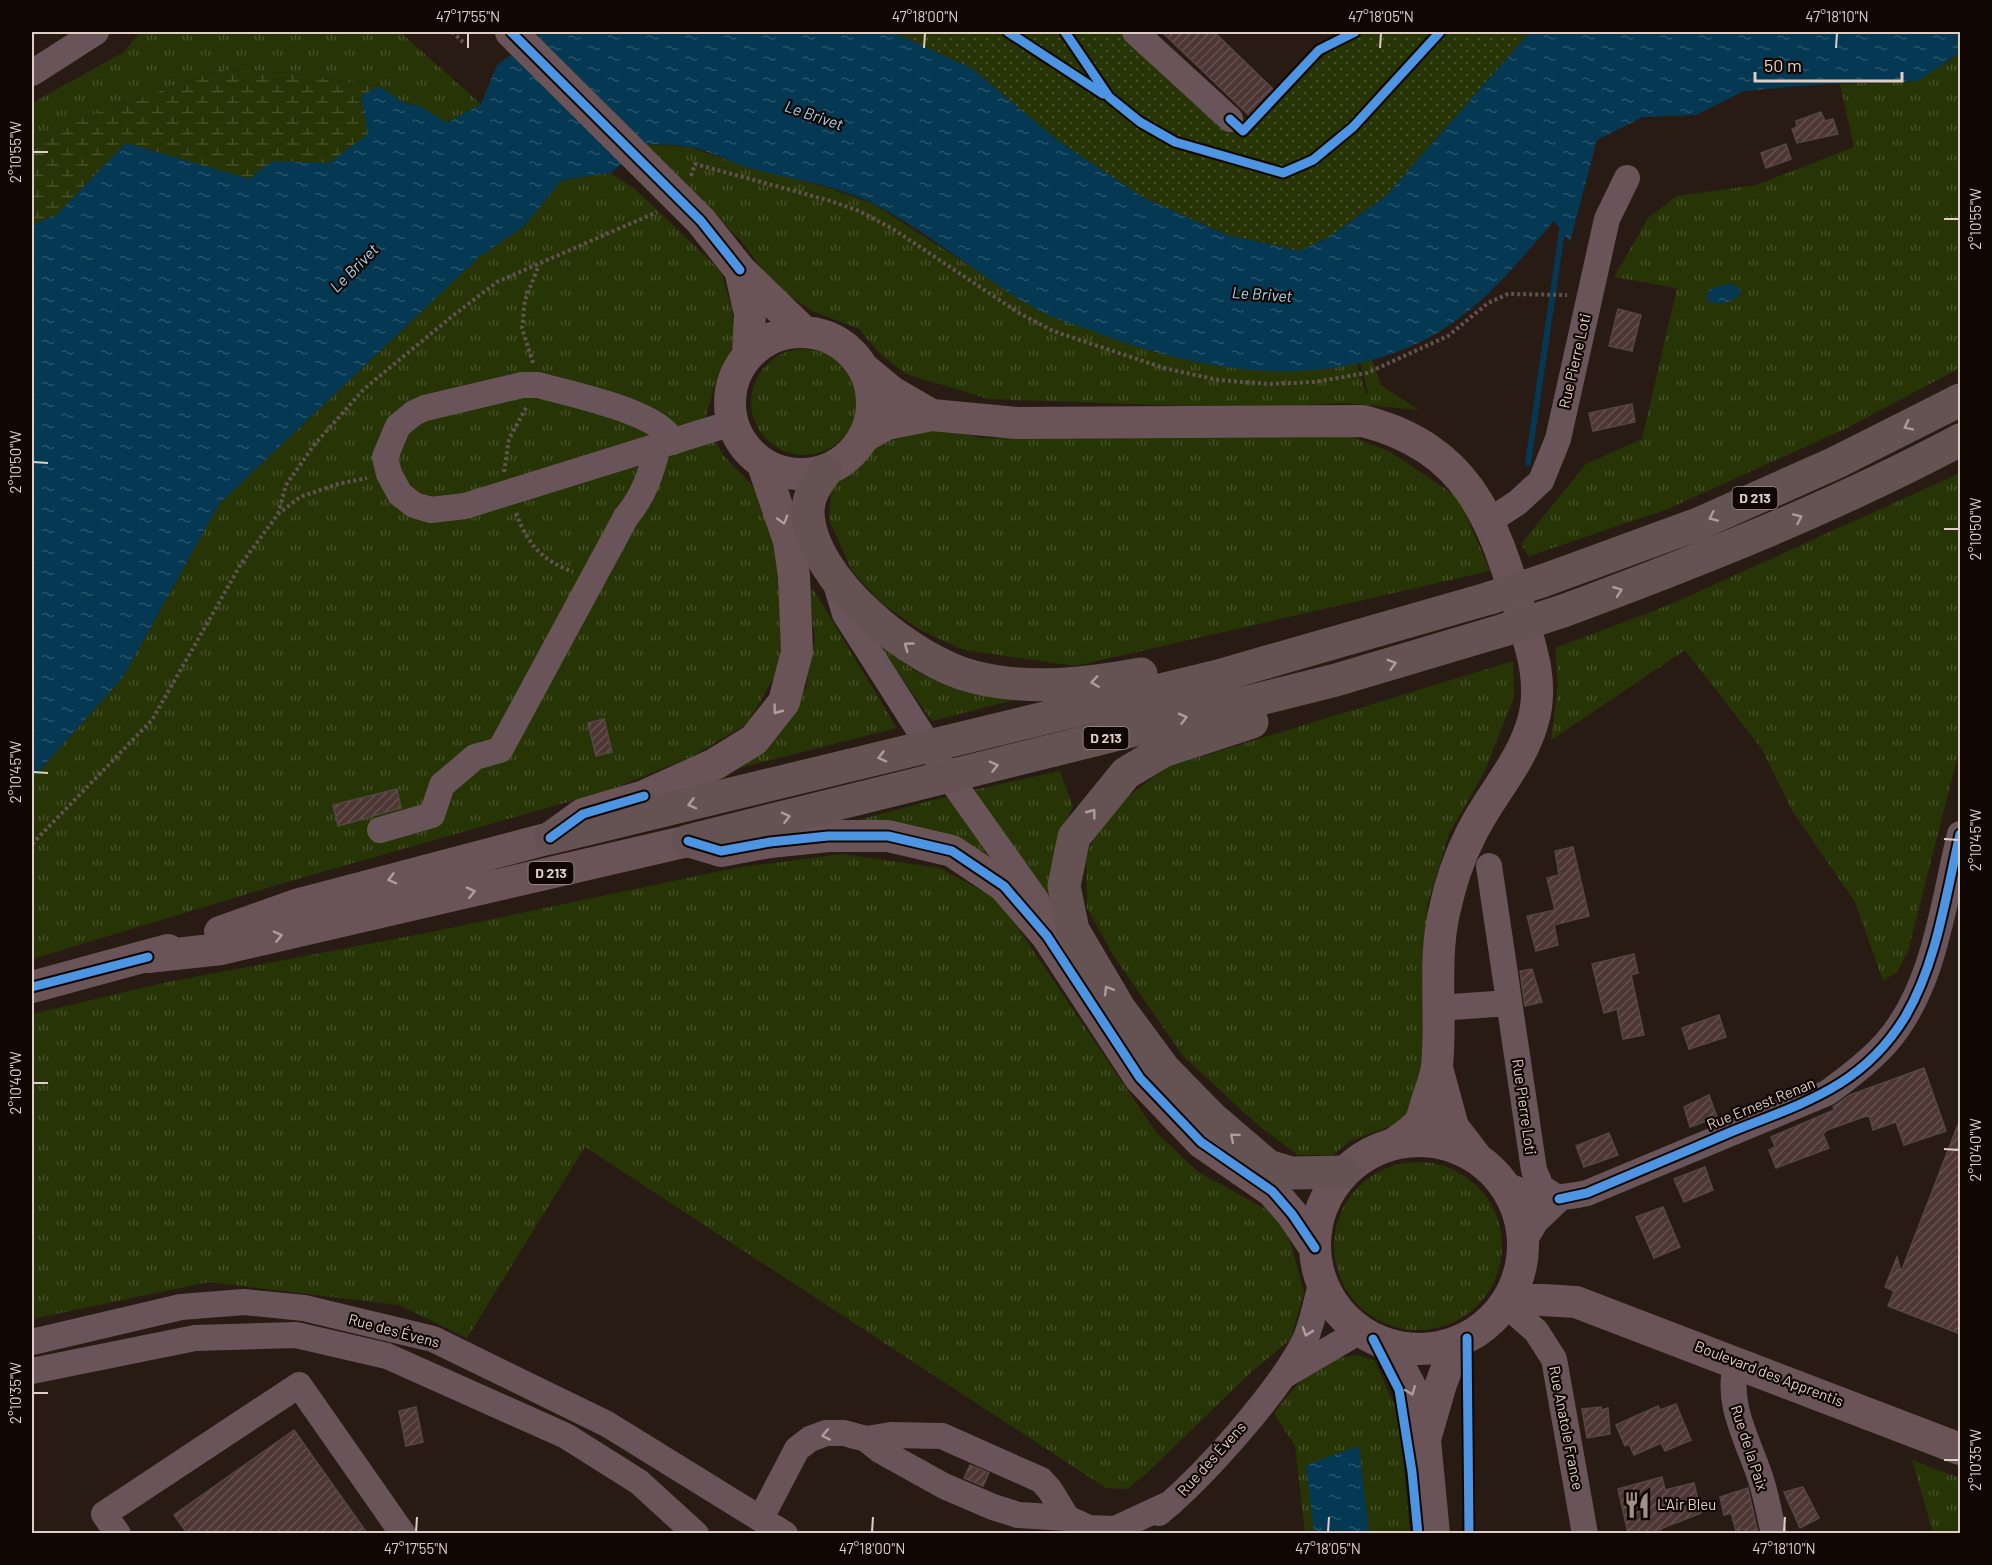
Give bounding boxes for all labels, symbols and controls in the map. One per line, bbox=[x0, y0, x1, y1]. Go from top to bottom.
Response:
text: 47°17'55"N bbox=[436, 7, 500, 25]
text: 47°18'00"N bbox=[892, 7, 958, 25]
text: 47°18'05"N bbox=[1348, 7, 1414, 25]
text: 47°18'10"N bbox=[1805, 7, 1869, 25]
scale bar bbox=[1755, 45, 1902, 83]
text: 50 m bbox=[1764, 54, 1802, 76]
water label: Le Brivet bbox=[782, 96, 846, 133]
text: 2°10'55"W bbox=[6, 121, 24, 183]
text: 2°10'55"W bbox=[1966, 188, 1984, 250]
water label: Le Brivet bbox=[326, 239, 382, 296]
water label: Le Brivet bbox=[1231, 282, 1293, 305]
street label: Rue Pierre Loti bbox=[1554, 312, 1594, 410]
one-way arrow bbox=[1904, 419, 1915, 431]
text: 2°10'50"W bbox=[6, 431, 24, 493]
road number: D 213 bbox=[1732, 487, 1778, 509]
text: 2°10'50"W bbox=[1966, 498, 1984, 560]
one-way arrow bbox=[1708, 510, 1719, 522]
one-way arrow bbox=[1792, 513, 1803, 525]
one-way arrow bbox=[776, 514, 788, 525]
one-way arrow bbox=[1611, 586, 1622, 598]
one-way arrow bbox=[904, 643, 915, 654]
one-way arrow bbox=[1386, 659, 1397, 671]
one-way arrow bbox=[1090, 675, 1100, 687]
one-way arrow bbox=[774, 703, 785, 714]
one-way arrow bbox=[1178, 713, 1188, 726]
road number: D 213 bbox=[1084, 727, 1128, 749]
text: 2°10'45"W bbox=[6, 741, 24, 803]
one-way arrow bbox=[877, 750, 887, 763]
one-way arrow bbox=[989, 760, 999, 773]
one-way arrow bbox=[687, 796, 697, 809]
one-way arrow bbox=[1085, 808, 1096, 819]
text: 2°10'45"W bbox=[1966, 809, 1984, 871]
one-way arrow bbox=[781, 812, 791, 825]
road number: D 213 bbox=[528, 862, 574, 884]
one-way arrow bbox=[387, 872, 397, 885]
one-way arrow bbox=[465, 886, 475, 899]
one-way arrow bbox=[273, 930, 283, 943]
one-way arrow bbox=[1104, 986, 1116, 996]
text: 2°10'40"W bbox=[6, 1051, 24, 1115]
street label: Rue Pierre Loti bbox=[1509, 1058, 1541, 1156]
street label: Rue Ernest Renan bbox=[1704, 1073, 1817, 1133]
text: 2°10'40"W bbox=[1966, 1118, 1984, 1182]
one-way arrow bbox=[1230, 1134, 1241, 1145]
street label: Rue des Évens bbox=[347, 1309, 442, 1351]
one-way arrow bbox=[1301, 1326, 1314, 1336]
street label: Boulevard des Apprentis bbox=[1692, 1336, 1846, 1410]
text: 2°10'35"W bbox=[6, 1362, 24, 1424]
street label: Rue Anatole France bbox=[1546, 1364, 1588, 1491]
one-way arrow bbox=[1404, 1384, 1416, 1395]
street label: Rue de la Paix bbox=[1728, 1403, 1772, 1493]
street label: Rue des Évens bbox=[1173, 1417, 1249, 1499]
one-way arrow bbox=[821, 1428, 831, 1441]
text: 2°10'35"W bbox=[1966, 1429, 1984, 1491]
restaurant icon: L'Air Bleu bbox=[1622, 1490, 1652, 1520]
place label: L'Air Bleu bbox=[1657, 1495, 1716, 1513]
text: 47°17'55"N bbox=[384, 1539, 448, 1557]
text: 47°18'00"N bbox=[839, 1539, 905, 1557]
text: 47°18'05"N bbox=[1295, 1539, 1361, 1557]
text: 47°18'10"N bbox=[1752, 1539, 1816, 1557]

